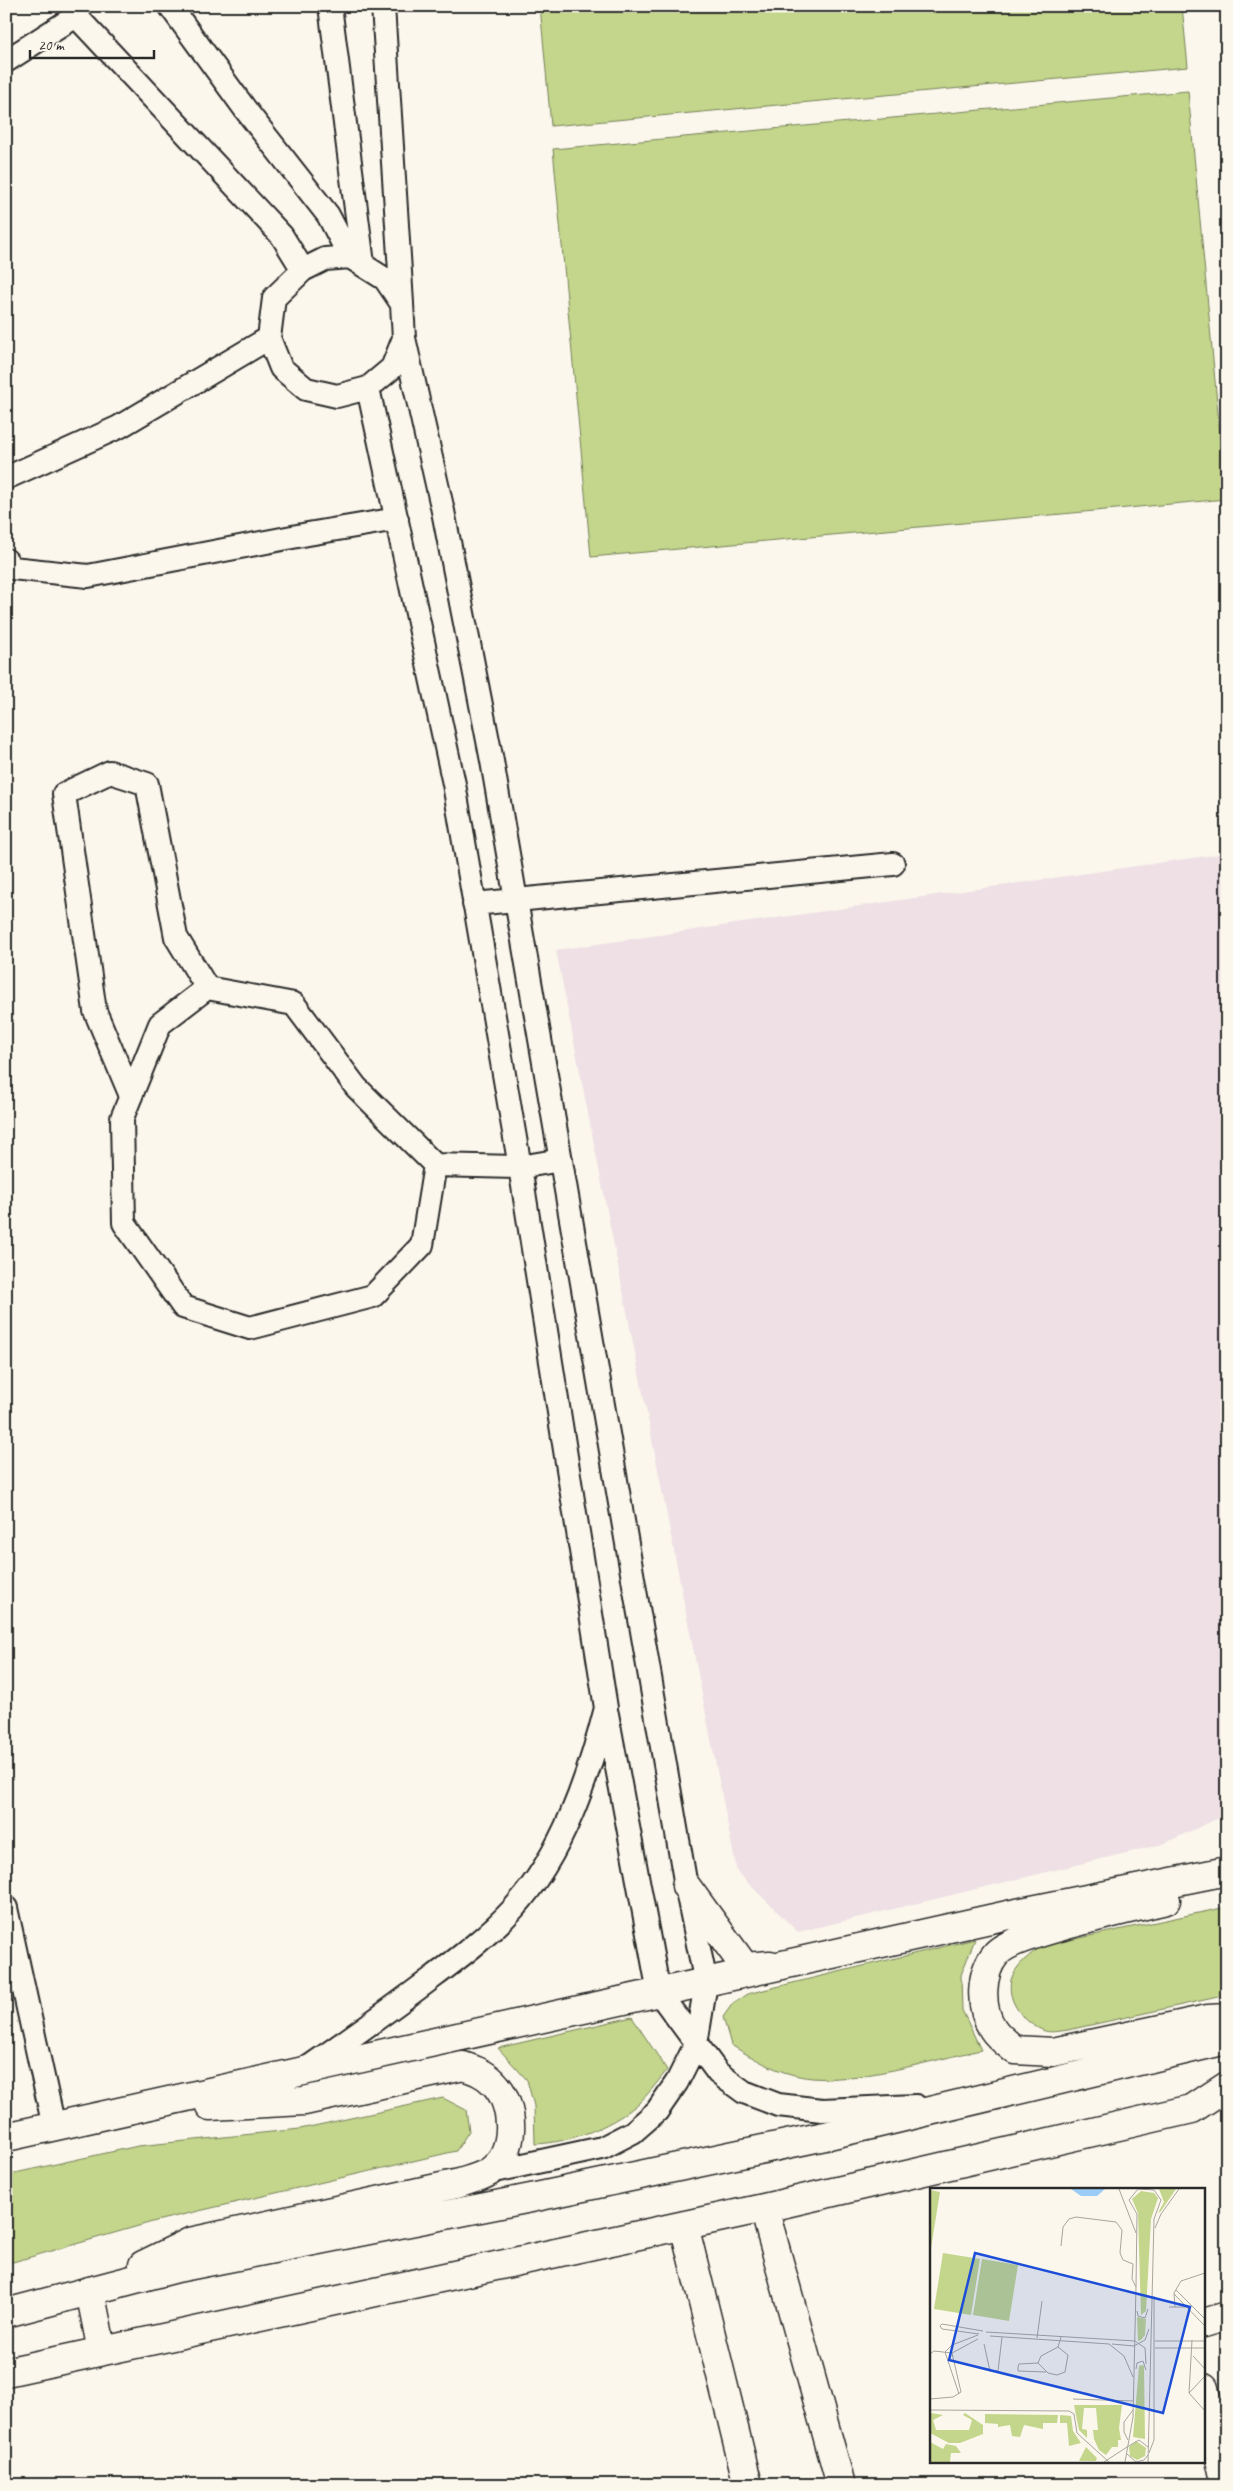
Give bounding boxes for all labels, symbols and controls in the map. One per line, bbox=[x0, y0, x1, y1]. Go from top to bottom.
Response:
scale bar bbox=[30, 28, 154, 60]
text: 20 m bbox=[38, 36, 65, 55]
inset map bbox=[930, 2188, 1206, 2464]

